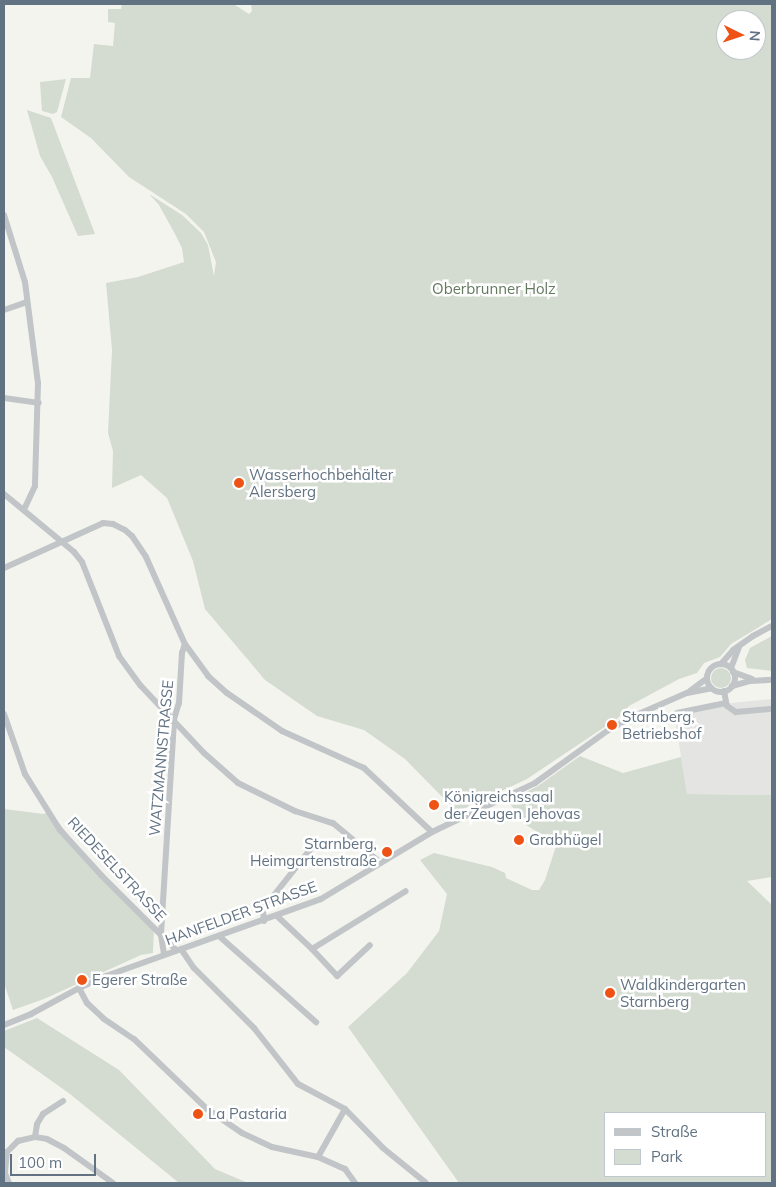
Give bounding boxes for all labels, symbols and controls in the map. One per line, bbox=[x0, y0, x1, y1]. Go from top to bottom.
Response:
north arrow bbox=[716, 10, 766, 60]
text: N bbox=[746, 30, 764, 42]
park label: Oberbrunner Holz bbox=[432, 280, 556, 298]
place label: Wasserhochbehälter Alersberg bbox=[249, 465, 393, 500]
marker: Wasserhochbehälter Alersberg bbox=[233, 477, 245, 489]
street label: WATZMANNSTRASSE bbox=[145, 679, 177, 837]
place label: Starnberg, Betriebshof bbox=[622, 707, 702, 742]
marker: Starnberg, Betriebshof bbox=[606, 719, 618, 731]
place label: Königreichssaal der Zeugen Jehovas bbox=[444, 787, 581, 822]
marker: Königreichssaal der Zeugen Jehovas bbox=[428, 799, 440, 811]
street label: RIEDESELSTRASSE bbox=[64, 813, 170, 925]
place label: Grabhügel bbox=[529, 831, 602, 849]
place label: Starnberg, Heimgartenstraße bbox=[250, 834, 377, 869]
marker: Grabhügel bbox=[513, 834, 525, 846]
marker: Starnberg, Heimgartenstraße bbox=[381, 846, 393, 858]
street label: HANFELDER STRASSE bbox=[163, 877, 319, 949]
place label: Egerer Straße bbox=[92, 971, 187, 989]
marker: Egerer Straße bbox=[76, 974, 88, 986]
place label: Waldkindergarten Starnberg bbox=[620, 975, 746, 1010]
marker: Waldkindergarten Starnberg bbox=[604, 987, 616, 999]
place label: La Pastaria bbox=[208, 1105, 287, 1123]
marker: La Pastaria bbox=[192, 1108, 204, 1120]
legend bbox=[604, 1112, 766, 1177]
text: Straße bbox=[651, 1122, 698, 1141]
scale bar bbox=[12, 1144, 99, 1176]
text: Park bbox=[651, 1147, 683, 1166]
text: 100 m bbox=[18, 1153, 62, 1172]

